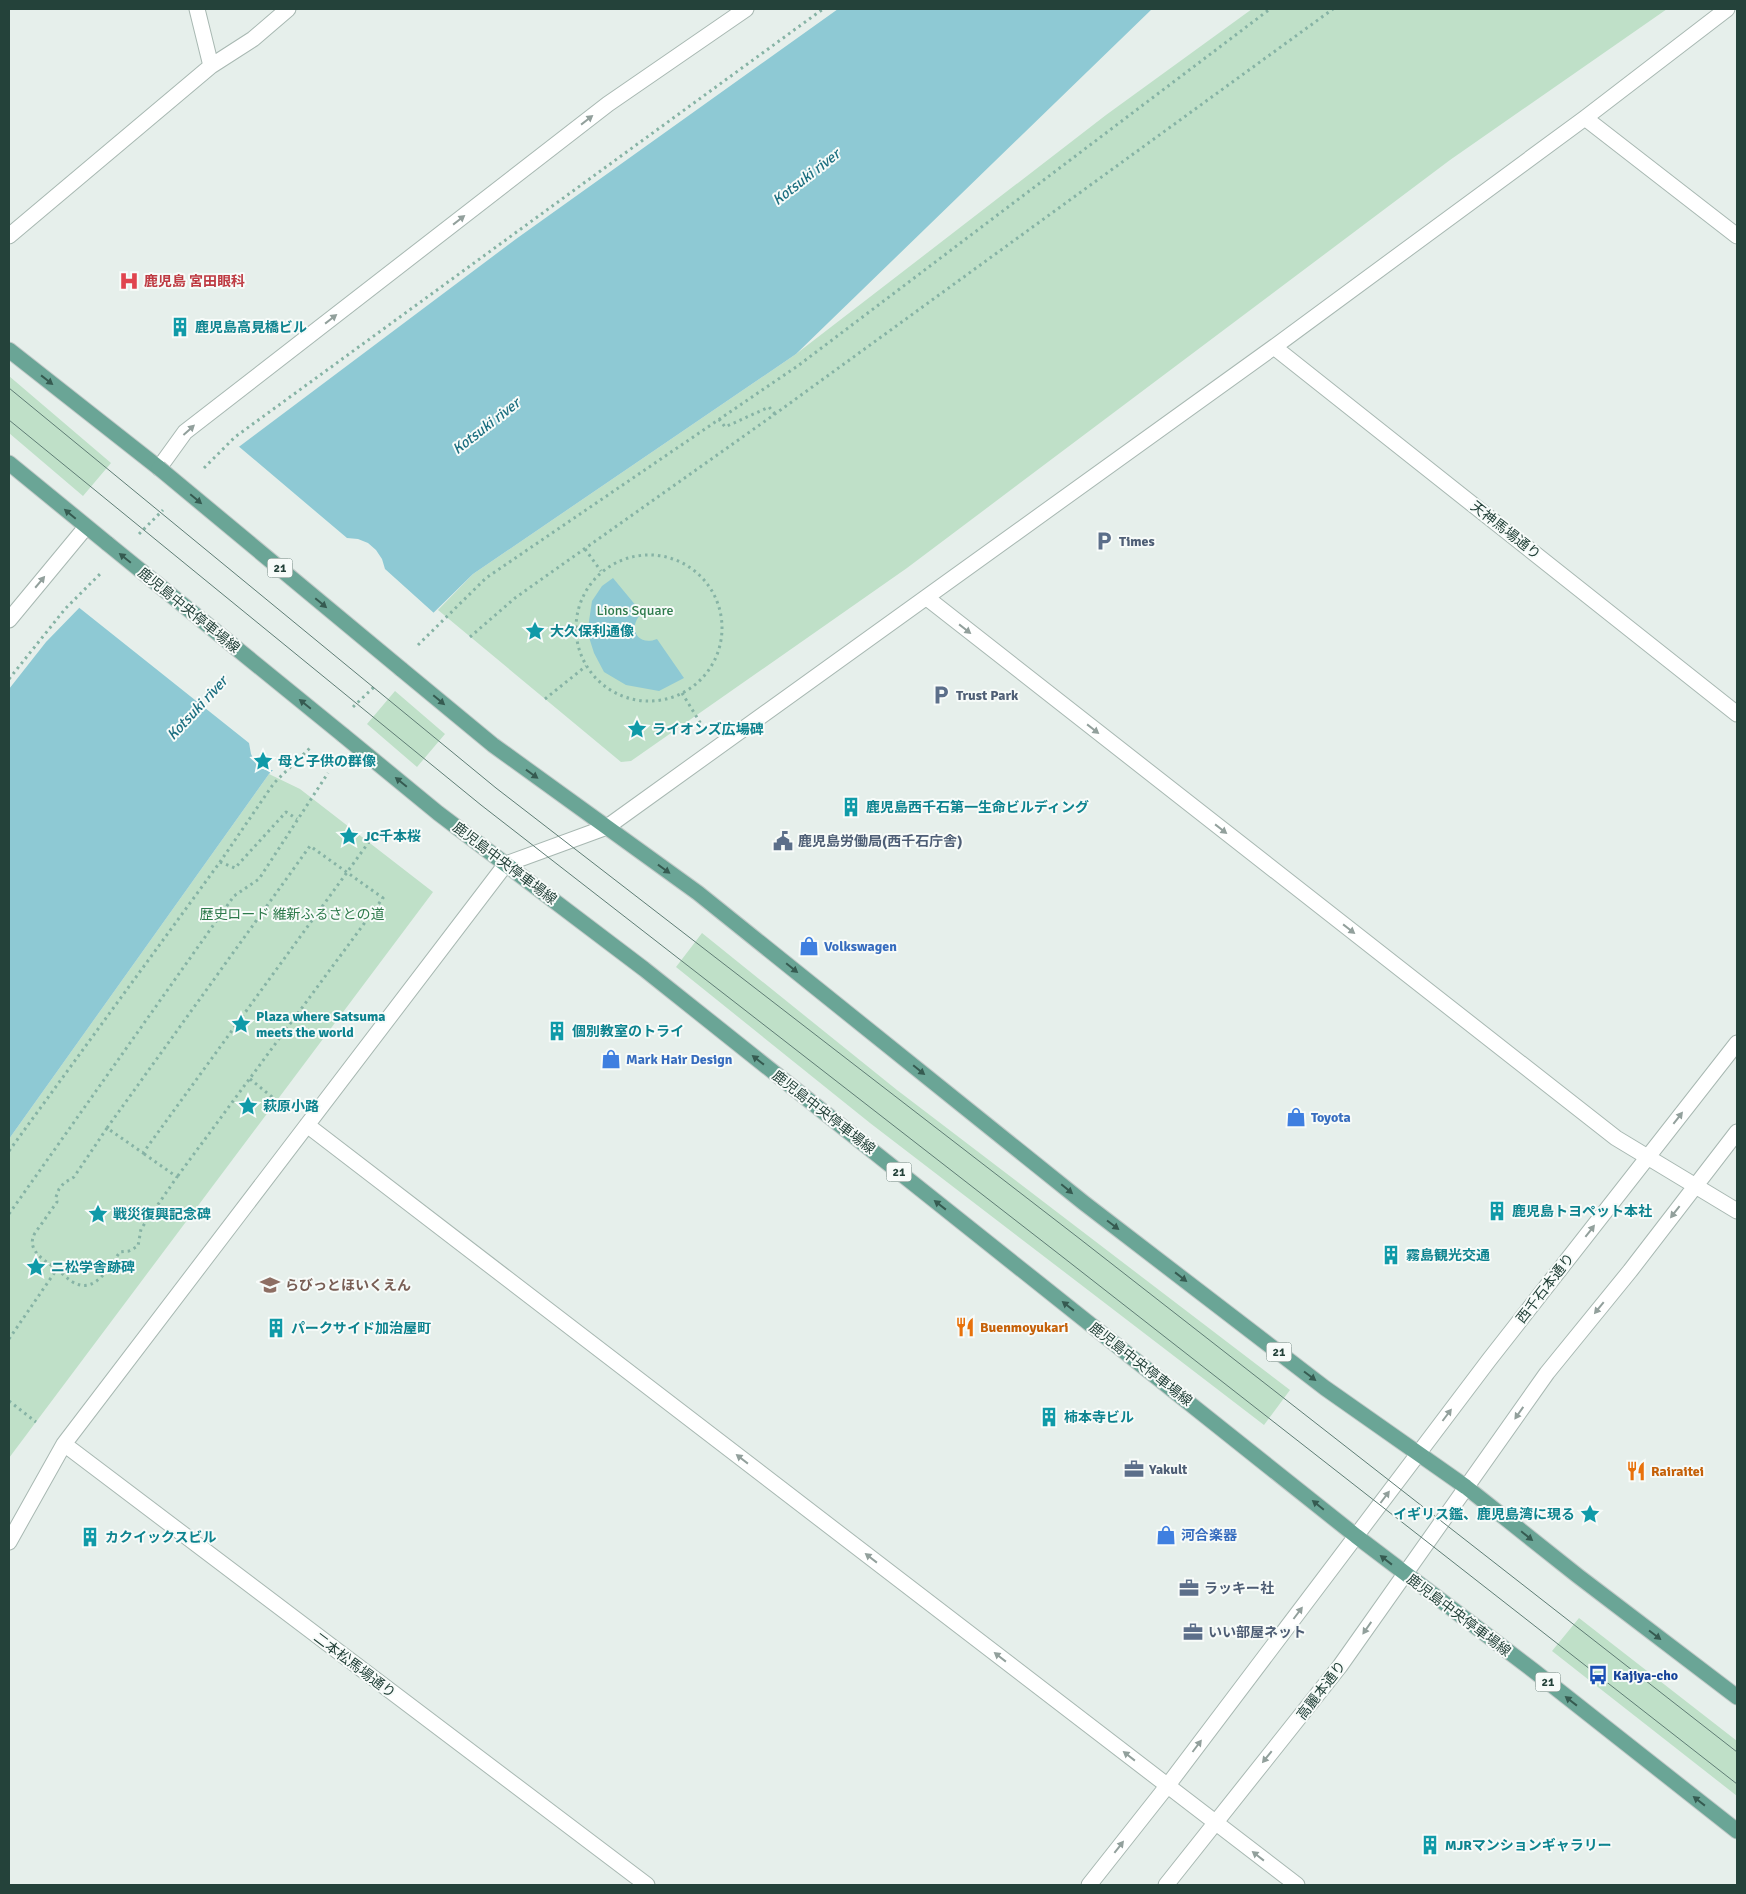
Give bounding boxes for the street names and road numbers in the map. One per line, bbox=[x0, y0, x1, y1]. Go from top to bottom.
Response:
street label: 天神馬場通り bbox=[1467, 498, 1544, 563]
road number: 21 bbox=[268, 558, 292, 578]
street label: 鹿児島中央停車場線 bbox=[134, 564, 243, 657]
street label: 鹿児島中央停車場線 bbox=[449, 819, 560, 908]
street label: 鹿児島中央停車場線 bbox=[769, 1067, 879, 1158]
road number: 21 bbox=[886, 1162, 912, 1182]
street label: 西千石本通り bbox=[1513, 1250, 1578, 1327]
street label: 鹿児島中央停車場線 bbox=[1086, 1319, 1196, 1410]
road number: 21 bbox=[1266, 1342, 1292, 1361]
street label: 鹿児島中央停車場線 bbox=[1403, 1571, 1514, 1660]
street label: 二本松馬場通り bbox=[310, 1629, 399, 1702]
street label: 高麗本通り bbox=[1293, 1657, 1350, 1723]
road number: 21 bbox=[1536, 1672, 1560, 1691]

